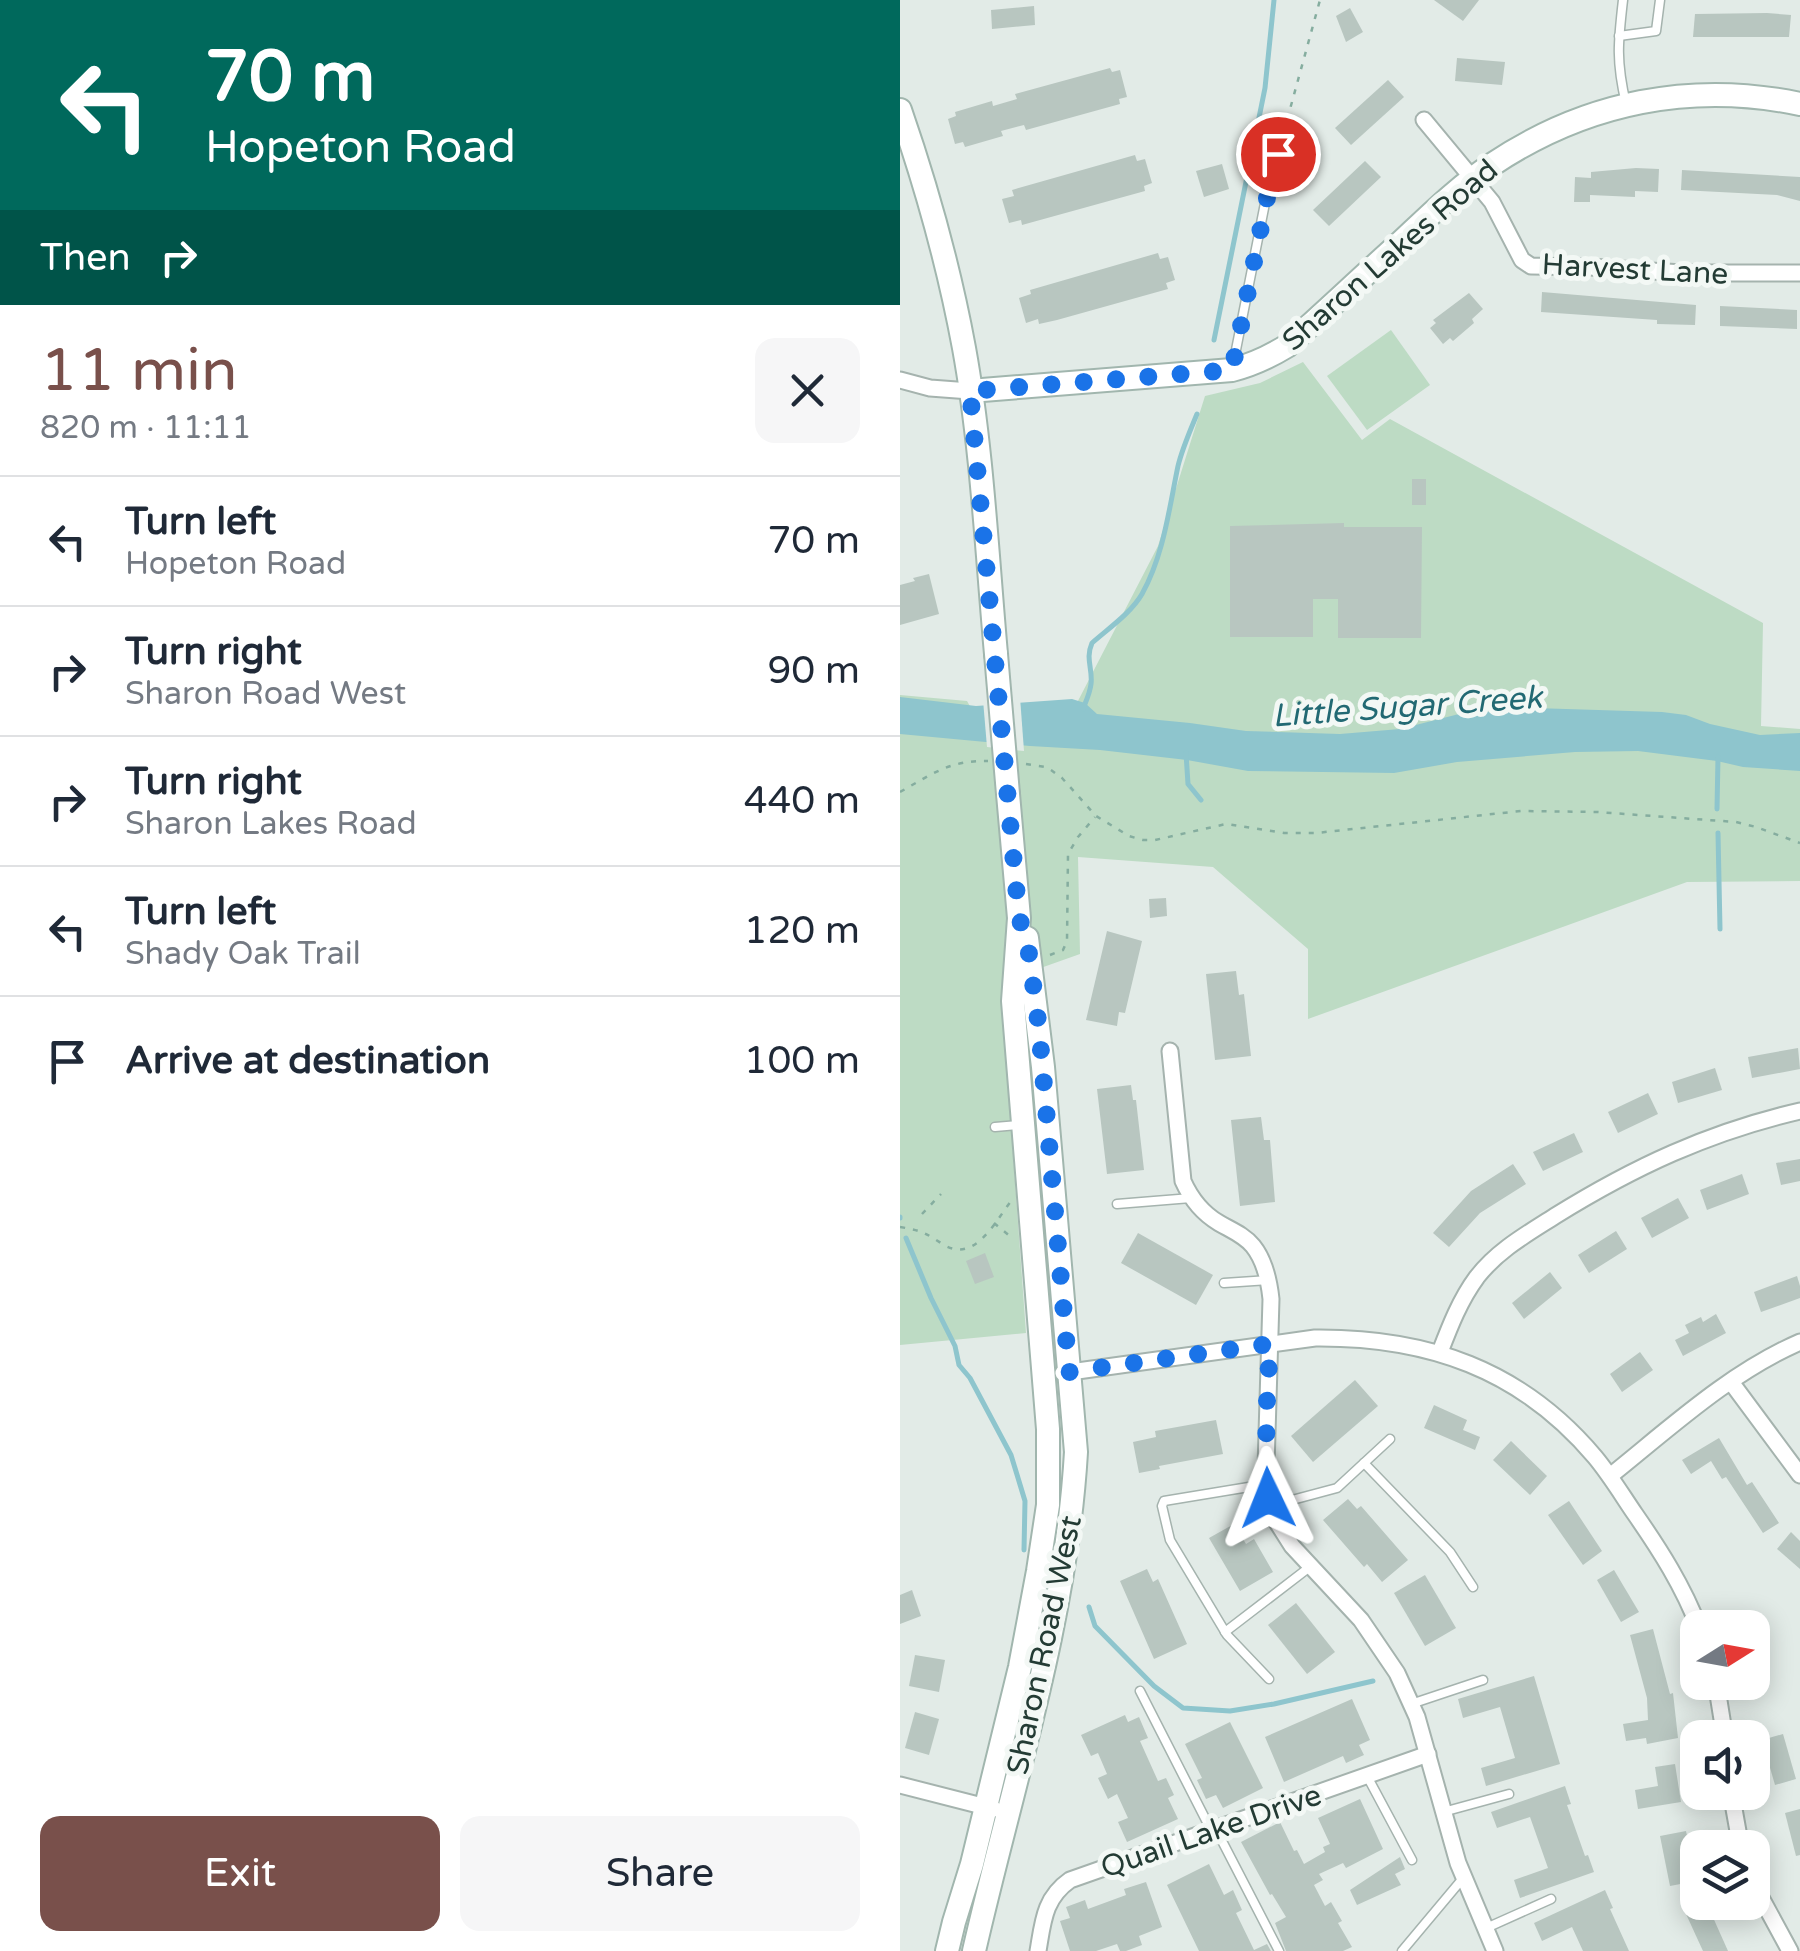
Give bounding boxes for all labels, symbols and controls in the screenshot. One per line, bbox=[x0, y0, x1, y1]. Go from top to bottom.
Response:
text: 70 m bbox=[205, 36, 375, 120]
icon: left bbox=[40, 40, 170, 170]
pin bbox=[1236, 112, 1321, 197]
text: Hopeton Road bbox=[205, 121, 516, 175]
icon: arrive bbox=[1251, 127, 1306, 182]
street label: Sharon Lakes Road bbox=[1275, 152, 1506, 359]
icon: right bbox=[151, 230, 206, 285]
text: Then bbox=[40, 235, 131, 281]
street label: Harvest Lane bbox=[1541, 246, 1729, 293]
text: 11 min bbox=[40, 335, 238, 407]
button: close bbox=[755, 338, 860, 443]
text: 820 m · 11:11 bbox=[40, 409, 252, 447]
text: Turn left bbox=[125, 499, 276, 545]
icon: left bbox=[40, 514, 95, 569]
text: 70 m bbox=[768, 518, 860, 564]
text: Hopeton Road bbox=[125, 545, 346, 583]
text: Turn right bbox=[125, 629, 302, 675]
icon: right bbox=[40, 644, 95, 699]
text: 90 m bbox=[768, 648, 860, 694]
text: Sharon Road West bbox=[125, 675, 406, 713]
water label: Little Sugar Creek bbox=[1271, 678, 1546, 735]
text: Turn right bbox=[125, 759, 302, 805]
icon: right bbox=[40, 774, 95, 829]
text: 440 m bbox=[744, 778, 860, 824]
text: Sharon Lakes Road bbox=[125, 805, 417, 843]
text: Turn left bbox=[125, 889, 276, 935]
icon: left bbox=[40, 904, 95, 959]
text: 120 m bbox=[744, 908, 860, 954]
text: Shady Oak Trail bbox=[125, 935, 361, 973]
icon: arrive bbox=[40, 1034, 95, 1089]
text: Arrive at destination bbox=[125, 1038, 490, 1084]
text: 100 m bbox=[744, 1038, 860, 1084]
position arrow bbox=[1216, 1446, 1320, 1550]
street label: Sharon Road West bbox=[999, 1512, 1090, 1778]
north arrow bbox=[1680, 1610, 1770, 1700]
map controls bbox=[1680, 1610, 1770, 1920]
button: sound bbox=[1680, 1720, 1770, 1810]
street label: Quail Lake Drive bbox=[1096, 1776, 1326, 1887]
button: Exit bbox=[40, 1816, 440, 1931]
button: Share bbox=[460, 1816, 860, 1931]
button: layers bbox=[1680, 1830, 1770, 1920]

